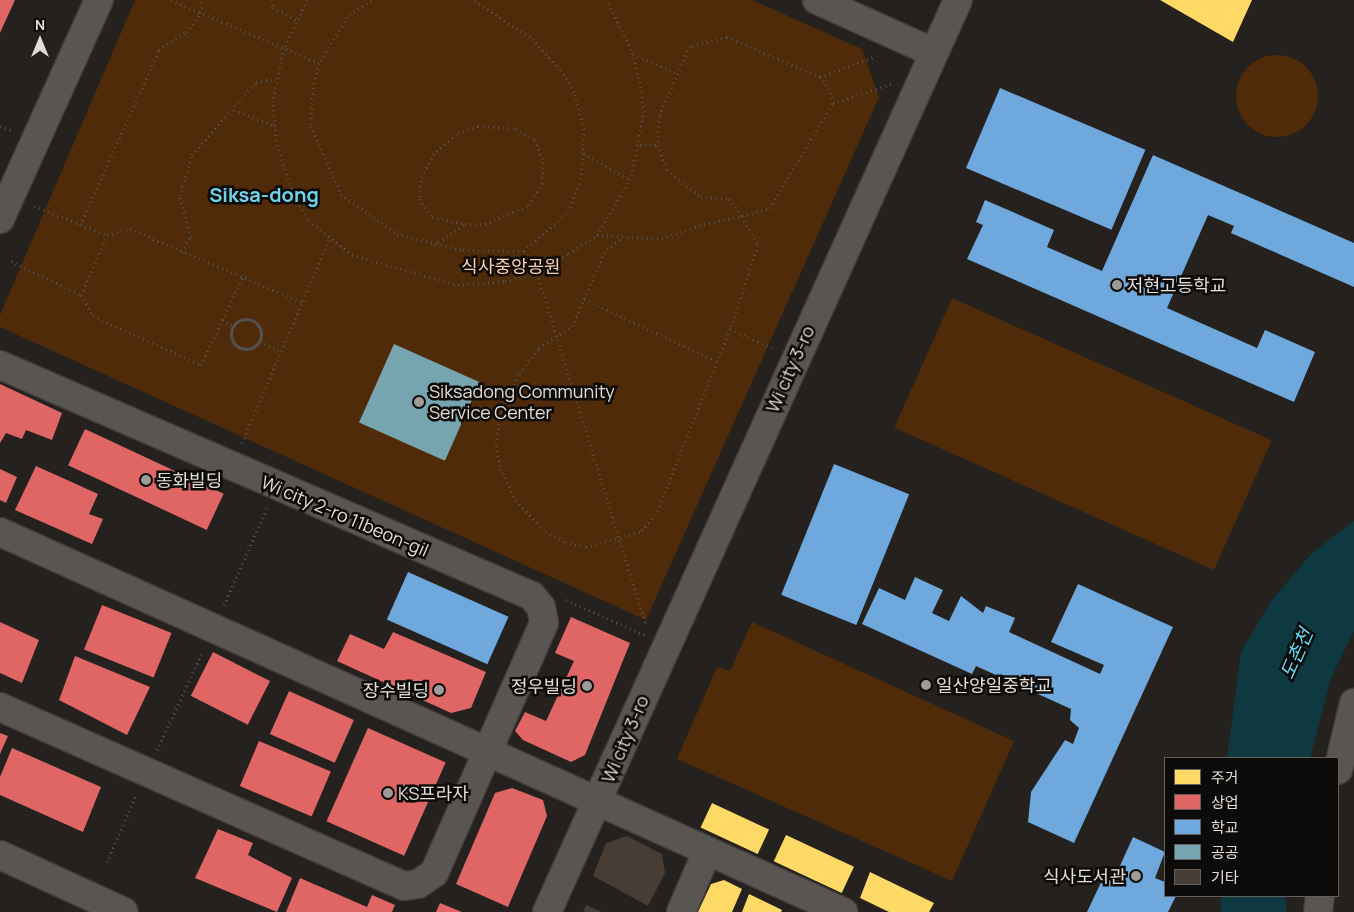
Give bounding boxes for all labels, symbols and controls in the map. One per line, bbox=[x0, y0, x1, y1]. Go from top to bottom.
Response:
north arrow bbox=[15, 15, 65, 65]
text: N bbox=[35, 15, 45, 34]
district label: Siksa-dong bbox=[209, 182, 319, 206]
park label: 식사중앙공원 bbox=[461, 255, 561, 277]
place label: 저현고등학교 bbox=[1127, 274, 1226, 296]
marker: 저현고등학교 bbox=[1111, 279, 1123, 291]
street label: Wi city 3-ro bbox=[761, 322, 819, 416]
place label: Siksadong Community Service Center bbox=[429, 381, 615, 424]
marker: Siksadong Community Service Center bbox=[413, 396, 425, 408]
place label: 동화빌딩 bbox=[156, 469, 222, 491]
street label: Wi city 2-ro 11beon-gil bbox=[258, 471, 432, 561]
marker: 동화빌딩 bbox=[140, 474, 152, 486]
water label: 도촌천 bbox=[1276, 625, 1318, 683]
place label: 일산양일중학교 bbox=[936, 674, 1052, 696]
place label: 정우빌딩 bbox=[511, 675, 577, 697]
place label: 장수빌딩 bbox=[363, 679, 429, 701]
marker: 일산양일중학교 bbox=[920, 679, 932, 691]
marker: 정우빌딩 bbox=[581, 680, 593, 692]
marker: 장수빌딩 bbox=[433, 684, 445, 696]
street label: Wi city 3-ro bbox=[597, 692, 653, 786]
legend bbox=[1164, 757, 1339, 897]
text: 주거 bbox=[1211, 767, 1239, 788]
place label: KS프라자 bbox=[398, 782, 469, 804]
marker: KS프라자 bbox=[382, 787, 394, 799]
text: 상업 bbox=[1211, 792, 1239, 813]
text: 학교 bbox=[1211, 817, 1239, 838]
text: 공공 bbox=[1211, 842, 1239, 863]
place label: 식사도서관 bbox=[1043, 865, 1126, 887]
text: 기타 bbox=[1211, 867, 1239, 888]
marker: 식사도서관 bbox=[1130, 870, 1142, 882]

